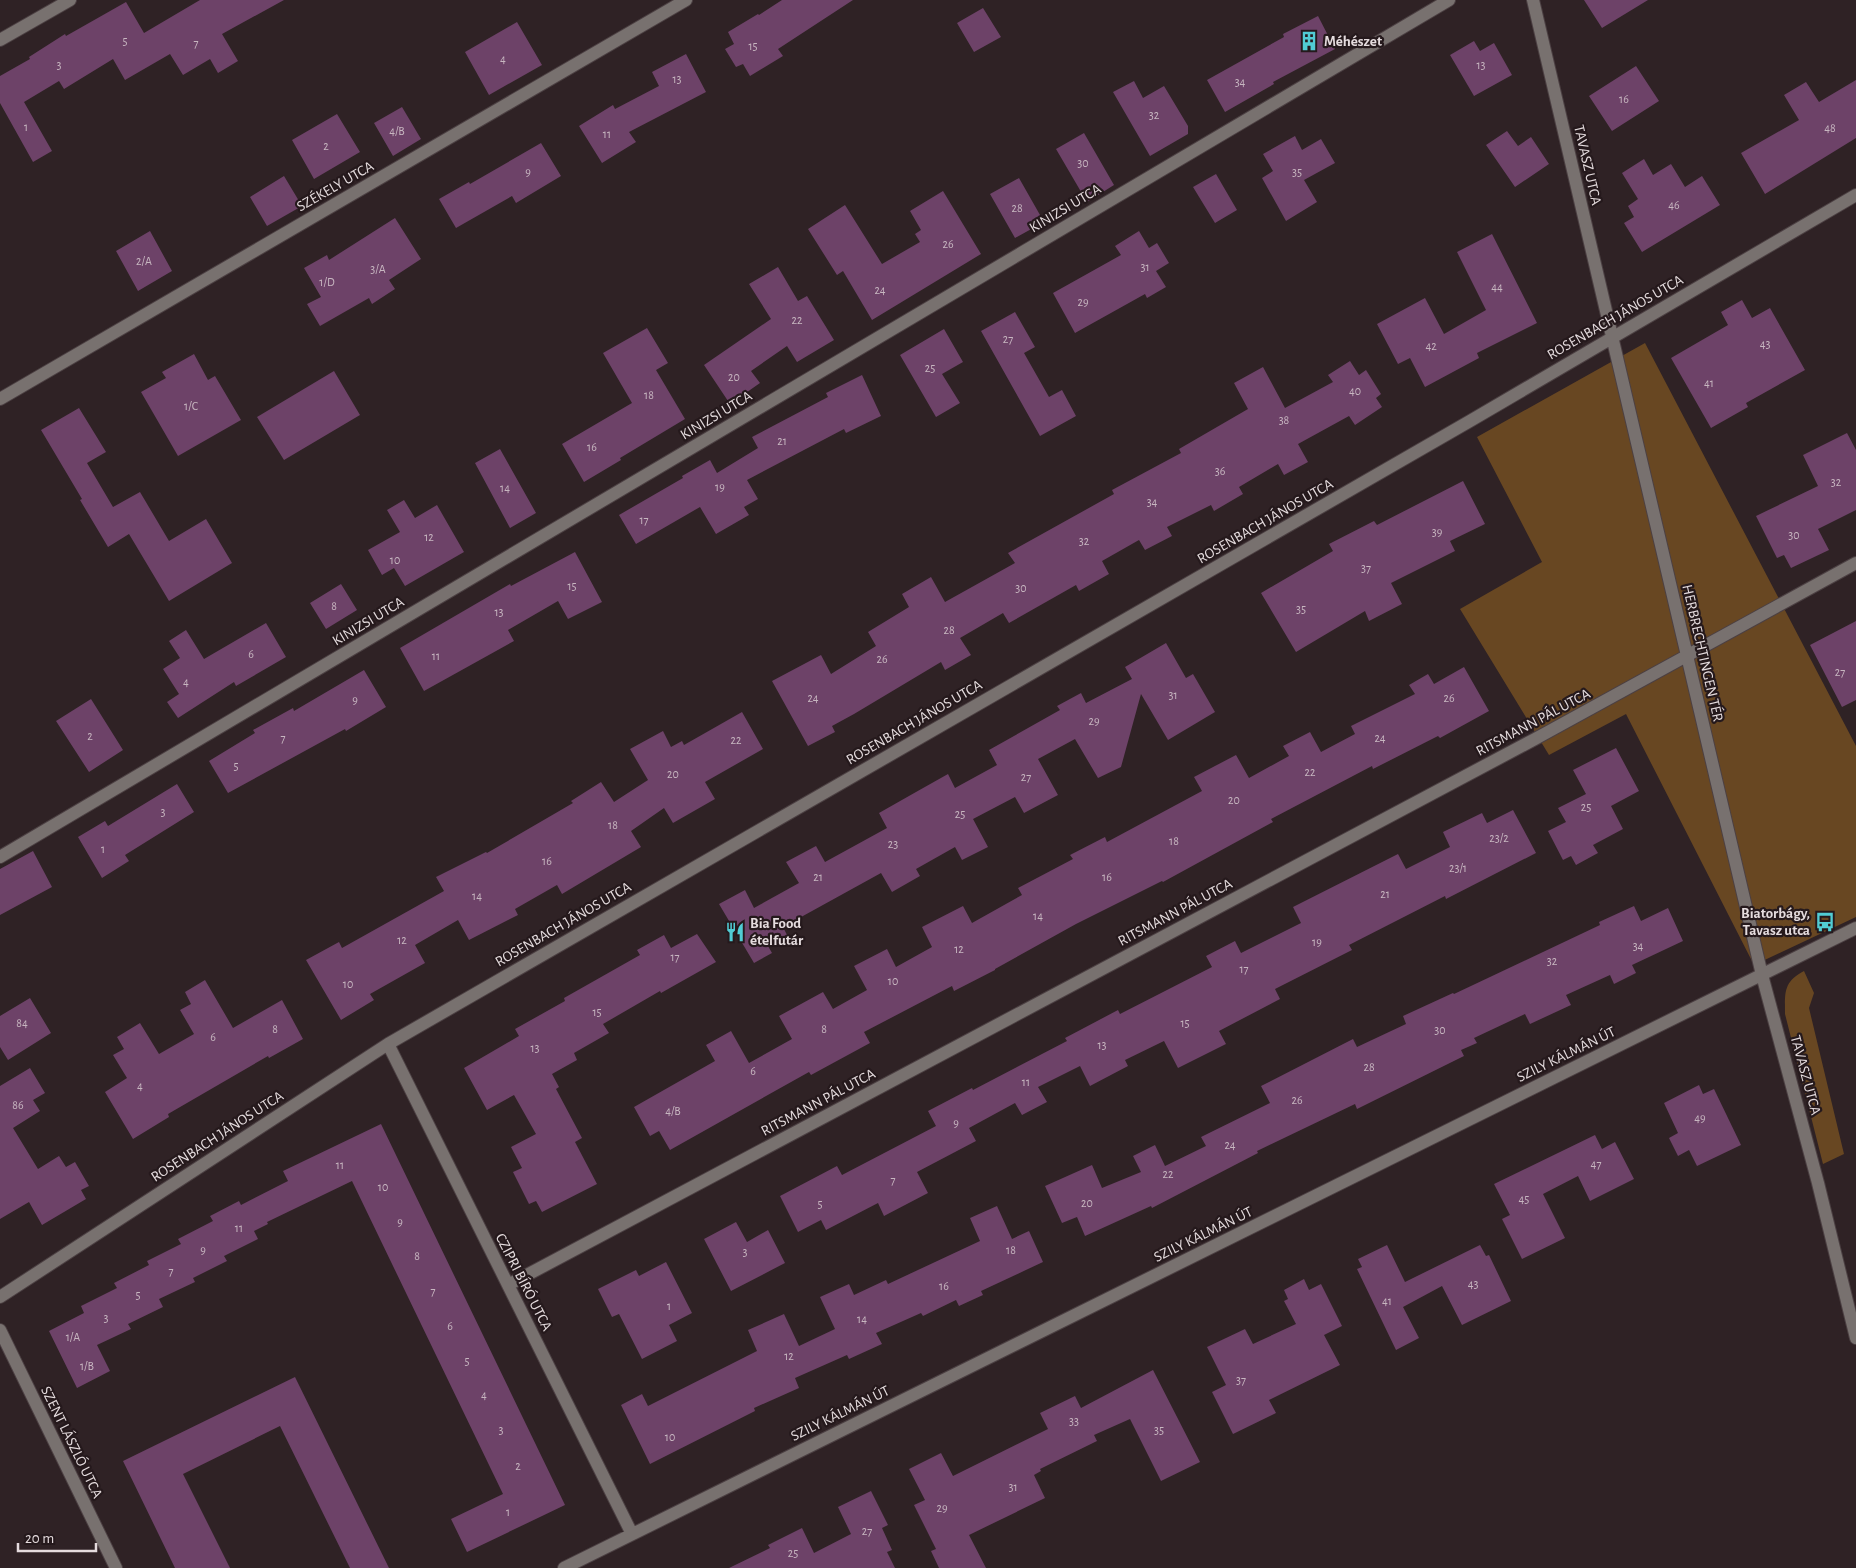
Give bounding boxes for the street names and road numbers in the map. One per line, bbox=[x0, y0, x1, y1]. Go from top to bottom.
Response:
street label: TAVASZ UTCA bbox=[1571, 124, 1604, 207]
street label: SZÉKELY UTCA bbox=[293, 157, 377, 214]
street label: KINIZSI UTCA bbox=[1027, 181, 1104, 236]
street label: ROSENBACH JÁNOS UTCA bbox=[1544, 270, 1686, 363]
street label: KINIZSI UTCA bbox=[678, 388, 755, 443]
street label: ROSENBACH JÁNOS UTCA bbox=[1194, 474, 1336, 567]
street label: HERBRECHTINGEN TÉR bbox=[1679, 583, 1728, 723]
street label: KINIZSI UTCA bbox=[330, 594, 407, 649]
street label: ROSENBACH JÁNOS UTCA bbox=[843, 675, 985, 768]
street label: RITSMANN PÁL UTCA bbox=[1473, 684, 1593, 759]
street label: RITSMANN PÁL UTCA bbox=[1115, 874, 1235, 949]
street label: ROSENBACH JÁNOS UTCA bbox=[492, 877, 634, 970]
street label: SZILY KÁLMÁN ÚT bbox=[1514, 1022, 1619, 1085]
street label: TAVASZ UTCA bbox=[1788, 1034, 1823, 1117]
street label: RITSMANN PÁL UTCA bbox=[758, 1064, 878, 1139]
street label: ROSENBACH JÁNOS UTCA bbox=[147, 1086, 286, 1185]
street label: SZILY KÁLMÁN ÚT bbox=[1151, 1202, 1256, 1265]
street label: CZIPRI BÍRÓ UTCA bbox=[493, 1230, 557, 1334]
street label: SZILY KÁLMÁN ÚT bbox=[788, 1381, 893, 1444]
street label: SZENT LÁSZLÓ UTCA bbox=[38, 1383, 107, 1501]

